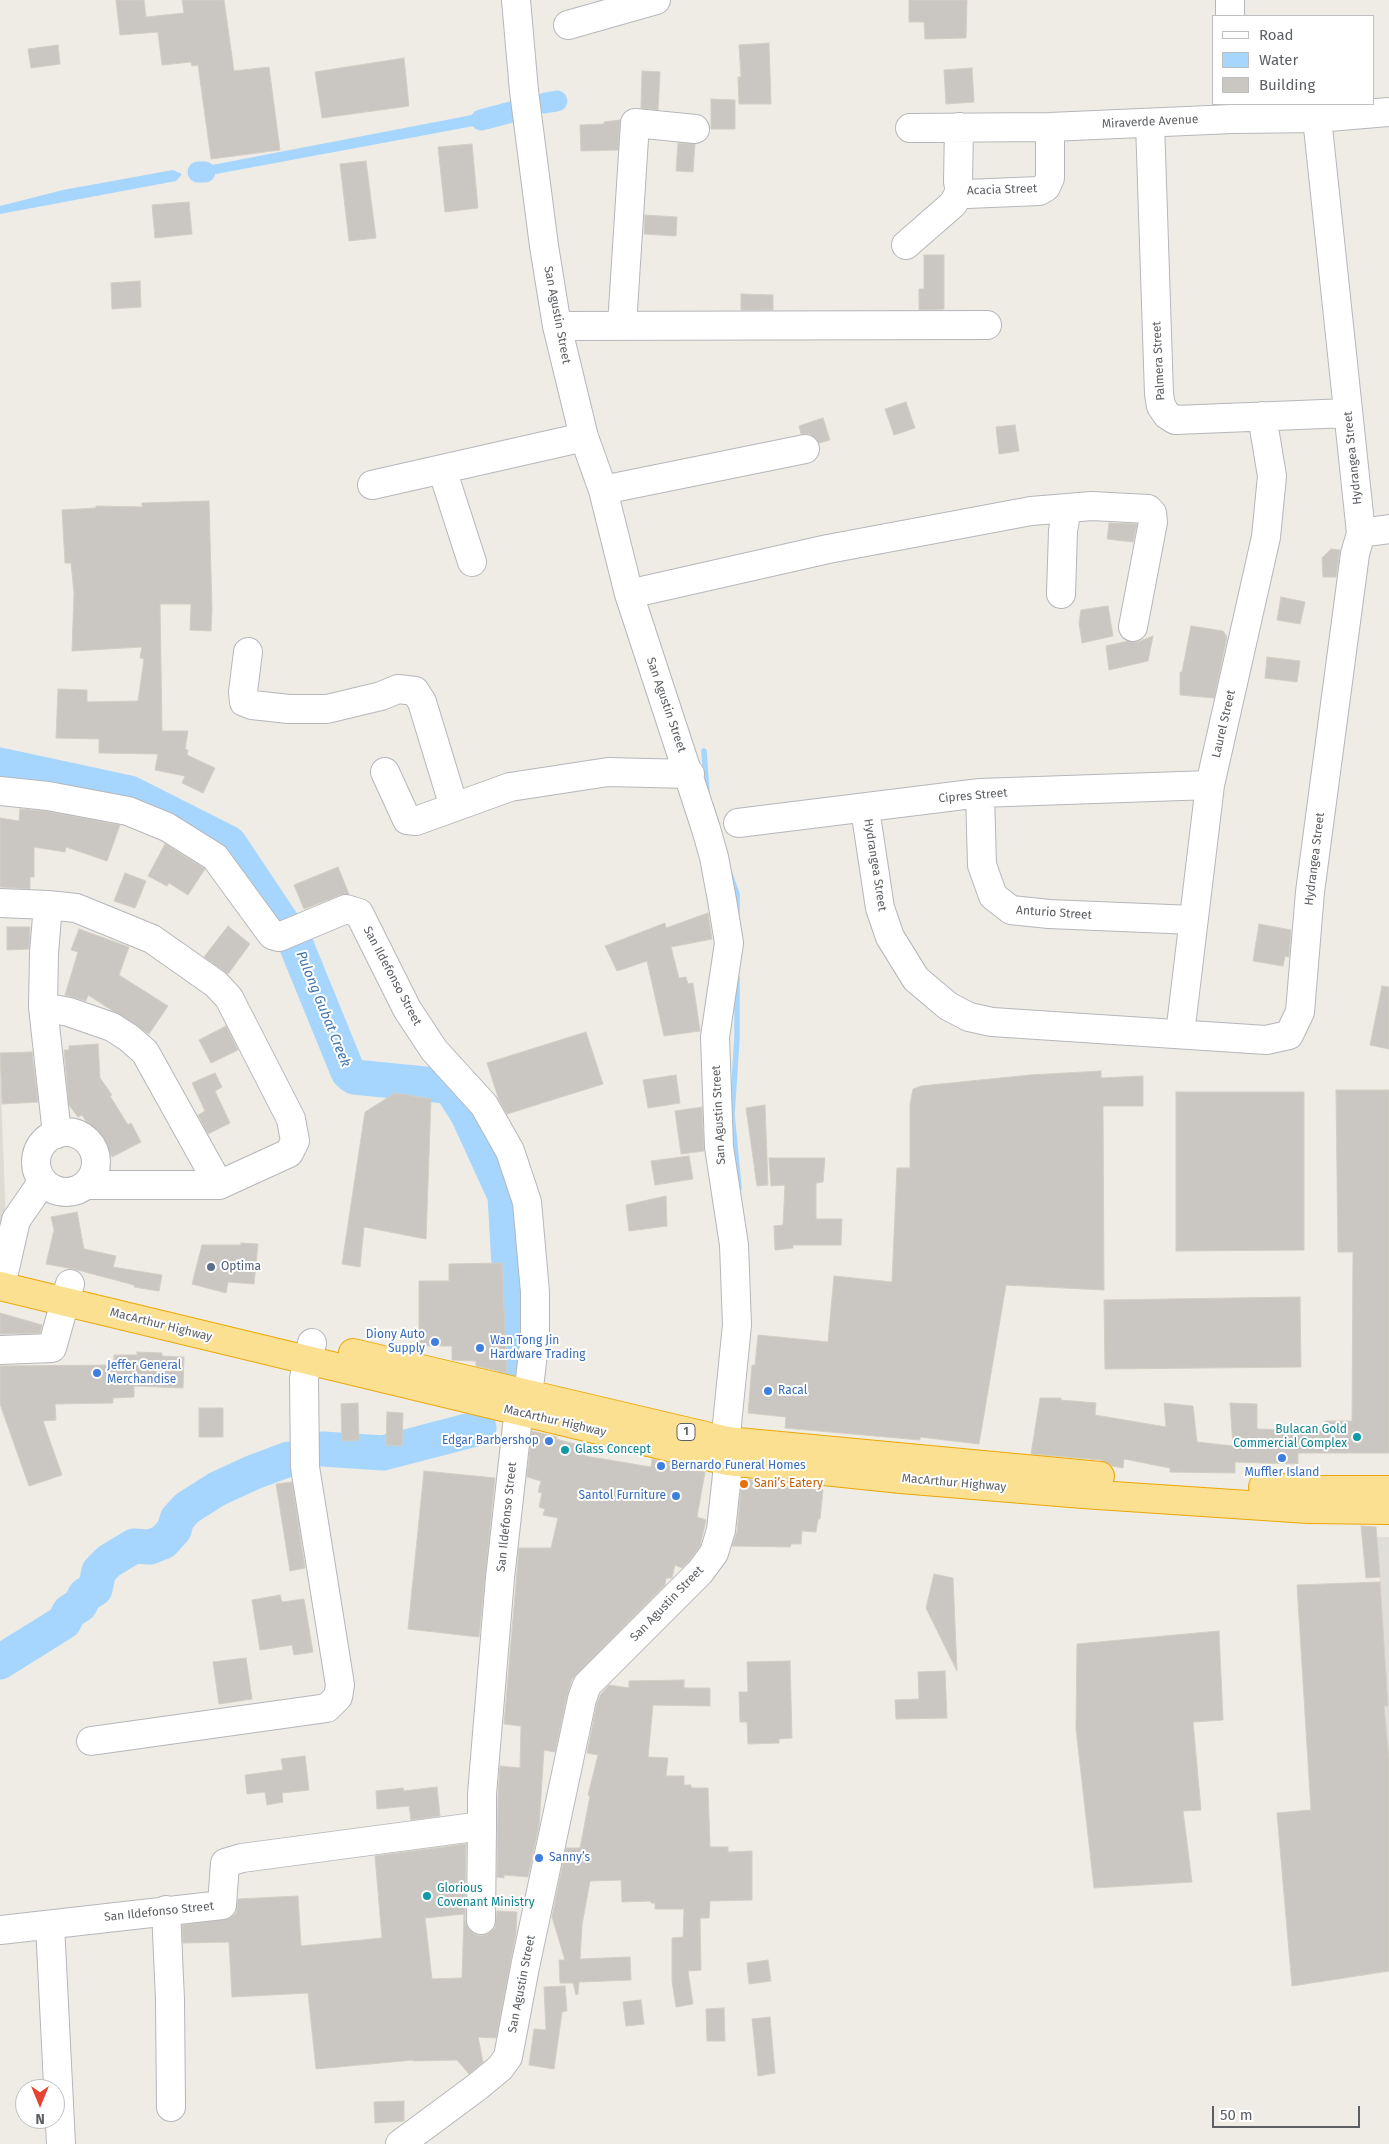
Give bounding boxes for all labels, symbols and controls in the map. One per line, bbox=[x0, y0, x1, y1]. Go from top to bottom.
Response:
legend bbox=[1212, 15, 1374, 105]
text: Road bbox=[1259, 26, 1294, 44]
text: Water bbox=[1259, 51, 1298, 69]
text: Building bbox=[1259, 76, 1315, 94]
street label: Miraverde Avenue bbox=[1101, 112, 1199, 132]
street label: Acacia Street bbox=[967, 182, 1037, 198]
street label: San Agustin Street bbox=[540, 265, 574, 365]
street label: Palmera Street bbox=[1150, 321, 1168, 401]
street label: Hydrangea Street bbox=[1341, 411, 1365, 505]
street label: San Agustin Street bbox=[643, 656, 689, 754]
street label: Laurel Street bbox=[1209, 689, 1239, 759]
street label: Cipres Street bbox=[938, 786, 1008, 806]
street label: Hydrangea Street bbox=[1302, 812, 1328, 906]
street label: Hydrangea Street bbox=[861, 818, 889, 912]
street label: Anturio Street bbox=[1016, 903, 1092, 923]
street label: San Ildefonso Street bbox=[360, 924, 424, 1028]
water label: Pulong Gubat Creek bbox=[292, 949, 354, 1069]
street label: San Agustin Street bbox=[709, 1065, 729, 1165]
place label: Optima bbox=[221, 1260, 261, 1274]
marker: Optima bbox=[205, 1261, 217, 1273]
street label: MacArthur Highway bbox=[108, 1305, 214, 1345]
place label: Diony Auto Supply bbox=[366, 1328, 425, 1356]
place label: Wan Tong Jin Hardware Trading bbox=[490, 1334, 586, 1362]
marker: Diony Auto Supply bbox=[429, 1336, 441, 1348]
marker: Wan Tong Jin Hardware Trading bbox=[474, 1342, 486, 1354]
place label: Jeffer General Merchandise bbox=[107, 1359, 181, 1387]
marker: Jeffer General Merchandise bbox=[91, 1367, 103, 1379]
place label: Racal bbox=[778, 1384, 807, 1398]
marker: Racal bbox=[762, 1385, 774, 1397]
street label: MacArthur Highway bbox=[502, 1402, 608, 1440]
place label: Bulacan Gold Commercial Complex bbox=[1233, 1423, 1347, 1451]
road number: 1 bbox=[677, 1424, 695, 1440]
marker: Bulacan Gold Commercial Complex bbox=[1351, 1431, 1363, 1443]
place label: Edgar Barbershop bbox=[442, 1434, 539, 1448]
marker: Edgar Barbershop bbox=[543, 1435, 555, 1447]
place label: Glass Concept bbox=[575, 1443, 651, 1457]
marker: Glass Concept bbox=[559, 1444, 571, 1456]
marker: Muffler Island bbox=[1276, 1452, 1288, 1464]
place label: Bernardo Funeral Homes bbox=[671, 1459, 806, 1473]
marker: Bernardo Funeral Homes bbox=[655, 1460, 667, 1472]
street label: San Ildefonso Street bbox=[494, 1461, 520, 1573]
place label: Muffler Island bbox=[1244, 1466, 1320, 1480]
street label: MacArthur Highway bbox=[901, 1471, 1007, 1495]
place label: Sani’s Eatery bbox=[754, 1477, 823, 1491]
marker: Sani’s Eatery bbox=[738, 1478, 750, 1490]
place label: Santol Furniture bbox=[578, 1489, 666, 1503]
marker: Santol Furniture bbox=[670, 1490, 682, 1502]
street label: San Agustin Street bbox=[627, 1563, 707, 1645]
place label: Sanny’s bbox=[549, 1851, 590, 1865]
marker: Sanny’s bbox=[533, 1852, 545, 1864]
place label: Glorious Covenant Ministry bbox=[437, 1882, 535, 1910]
marker: Glorious Covenant Ministry bbox=[421, 1890, 433, 1902]
street label: San Ildefonso Street bbox=[103, 1899, 215, 1925]
street label: San Agustin Street bbox=[505, 1934, 539, 2034]
north arrow bbox=[15, 2079, 65, 2129]
scale bar bbox=[1214, 2096, 1362, 2128]
text: 50 m bbox=[1220, 2106, 1253, 2124]
text: N bbox=[35, 2110, 45, 2127]

